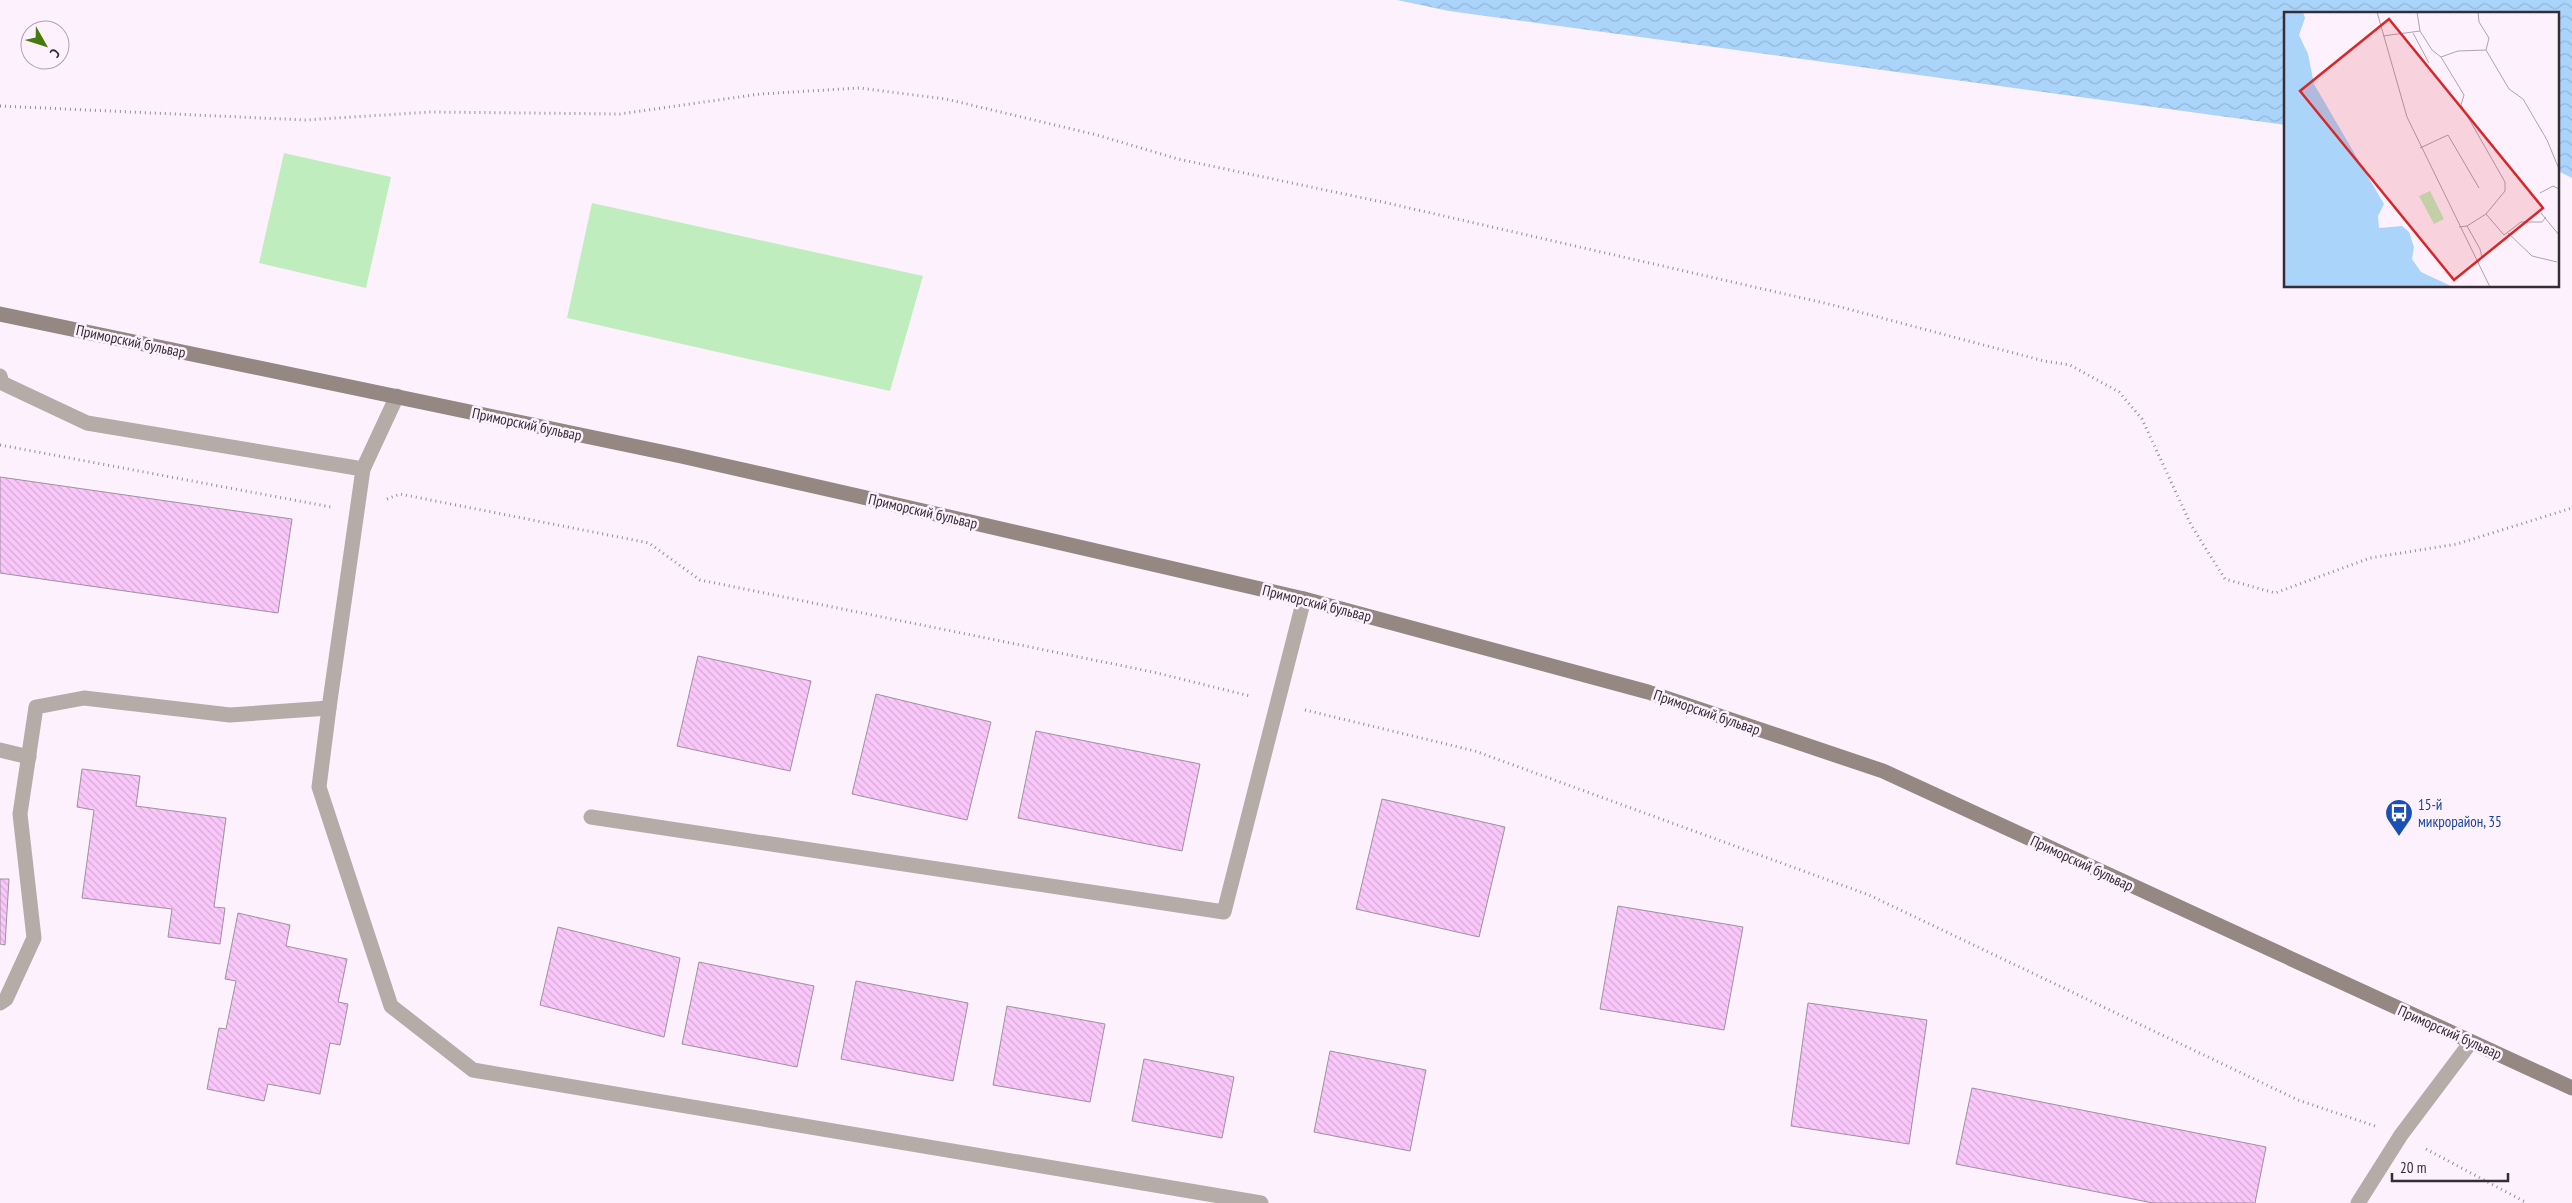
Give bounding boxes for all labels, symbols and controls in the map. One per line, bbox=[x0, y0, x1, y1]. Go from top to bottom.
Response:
inset map bbox=[2284, 12, 2560, 288]
north arrow bbox=[20, 20, 70, 70]
text: С bbox=[46, 45, 64, 62]
street label: Приморский бульвар bbox=[75, 320, 187, 362]
street label: Приморский бульвар bbox=[471, 403, 583, 445]
street label: Приморский бульвар bbox=[867, 489, 979, 533]
street label: Приморский бульвар bbox=[1261, 580, 1373, 626]
street label: Приморский бульвар bbox=[1651, 685, 1763, 739]
place label: 15-й микрорайон, 35 bbox=[2418, 795, 2502, 831]
bus stop icon: 15-й микрорайон, 35 bbox=[2384, 798, 2414, 837]
street label: Приморский бульвар bbox=[2027, 831, 2137, 895]
street label: Приморский бульвар bbox=[2395, 1001, 2505, 1063]
scale bar bbox=[2392, 1150, 2508, 1182]
text: 20 m bbox=[2400, 1158, 2426, 1177]

